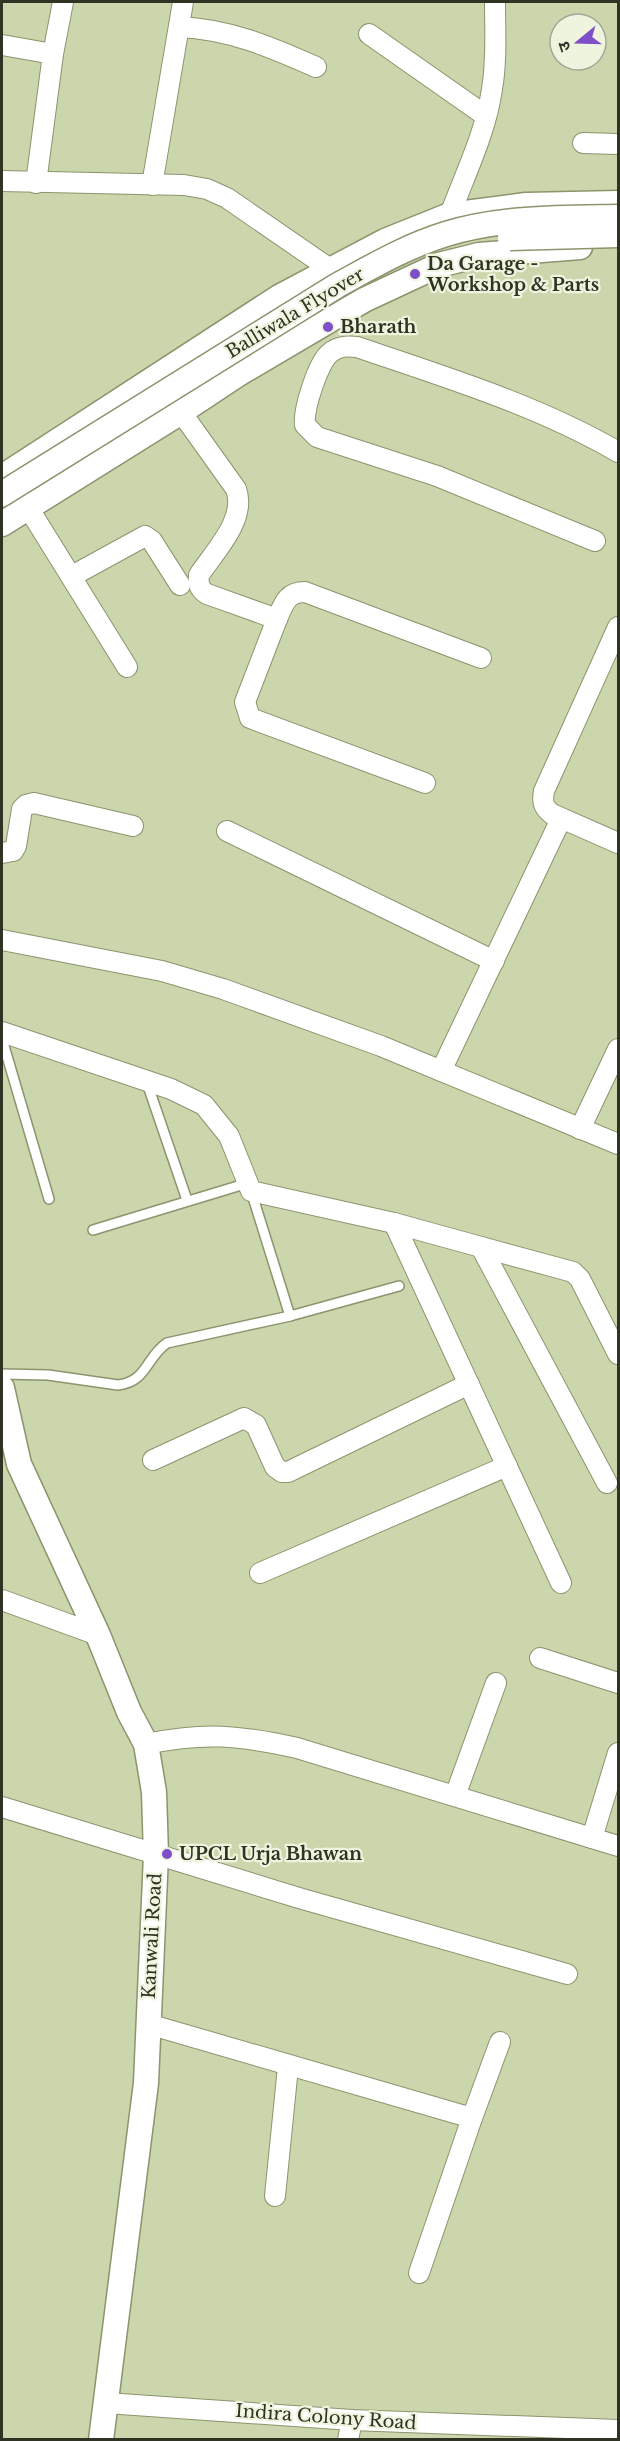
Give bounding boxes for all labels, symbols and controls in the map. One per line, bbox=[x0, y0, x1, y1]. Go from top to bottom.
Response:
north arrow bbox=[548, 12, 608, 72]
text: उ bbox=[553, 39, 575, 55]
place label: Da Garage - Workshop & Parts bbox=[426, 253, 599, 296]
street label: Balliwala Flyover bbox=[222, 263, 368, 363]
marker: Da Garage - Workshop & Parts bbox=[408, 267, 422, 281]
place label: Bharath bbox=[340, 316, 417, 338]
marker: Bharath bbox=[321, 320, 335, 334]
place label: UPCL Urja Bhawan bbox=[179, 1843, 362, 1865]
marker: UPCL Urja Bhawan bbox=[160, 1847, 174, 1861]
street label: Kanwali Road bbox=[138, 1872, 166, 2000]
street label: Indira Colony Road bbox=[235, 2400, 417, 2434]

